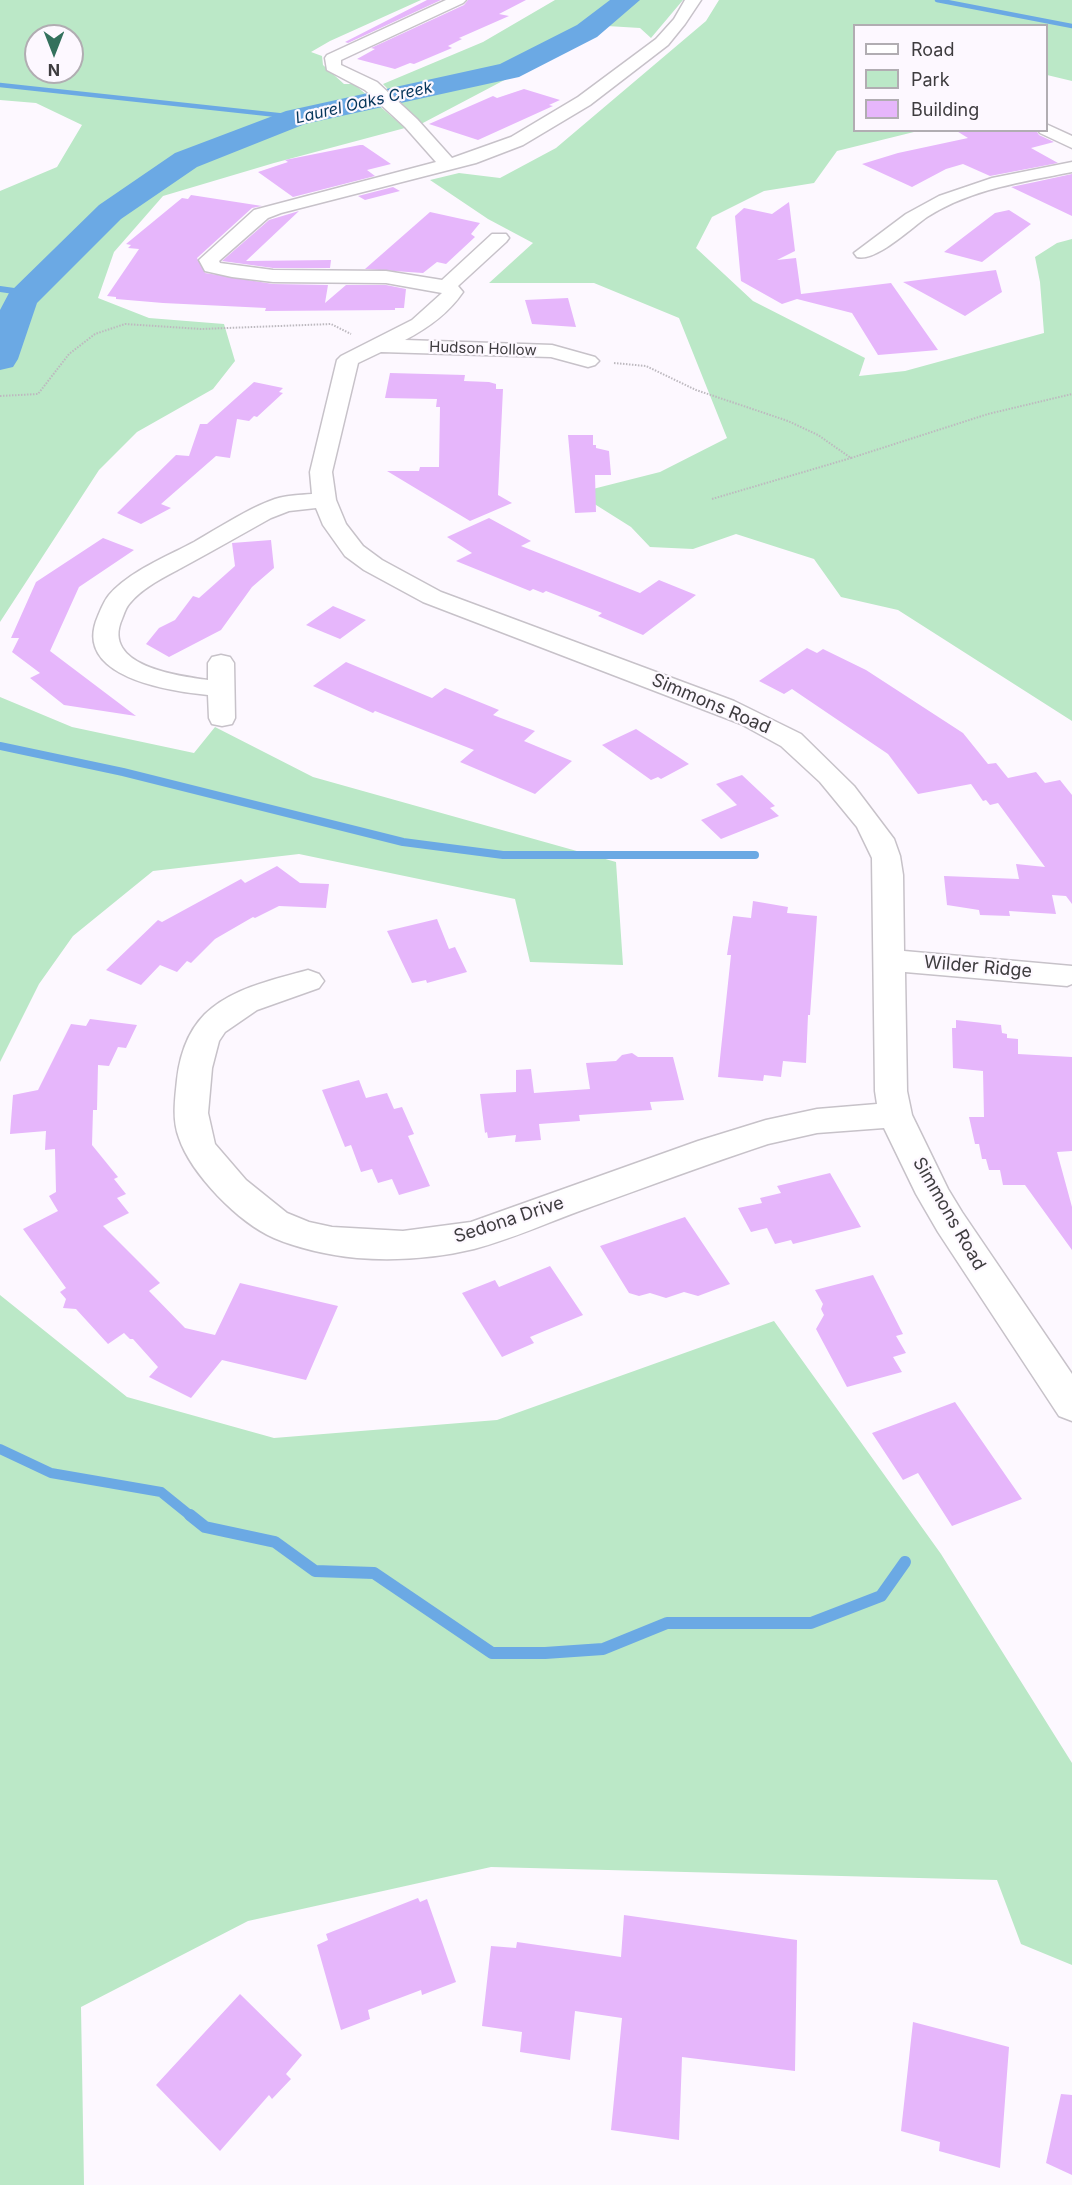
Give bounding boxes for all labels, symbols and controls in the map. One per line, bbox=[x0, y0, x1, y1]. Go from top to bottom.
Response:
north arrow bbox=[24, 24, 84, 84]
legend bbox=[853, 24, 1048, 132]
text: Road bbox=[911, 39, 954, 60]
text: N bbox=[48, 60, 60, 80]
text: Park bbox=[911, 69, 950, 90]
water label: Laurel Oaks Creek bbox=[294, 78, 434, 128]
text: Building bbox=[911, 99, 979, 120]
street label: Hudson Hollow bbox=[429, 338, 537, 360]
street label: Simmons Road bbox=[648, 669, 774, 739]
street label: Wilder Ridge bbox=[923, 952, 1033, 982]
street label: Simmons Road bbox=[908, 1154, 990, 1274]
street label: Sedona Drive bbox=[451, 1192, 567, 1248]

